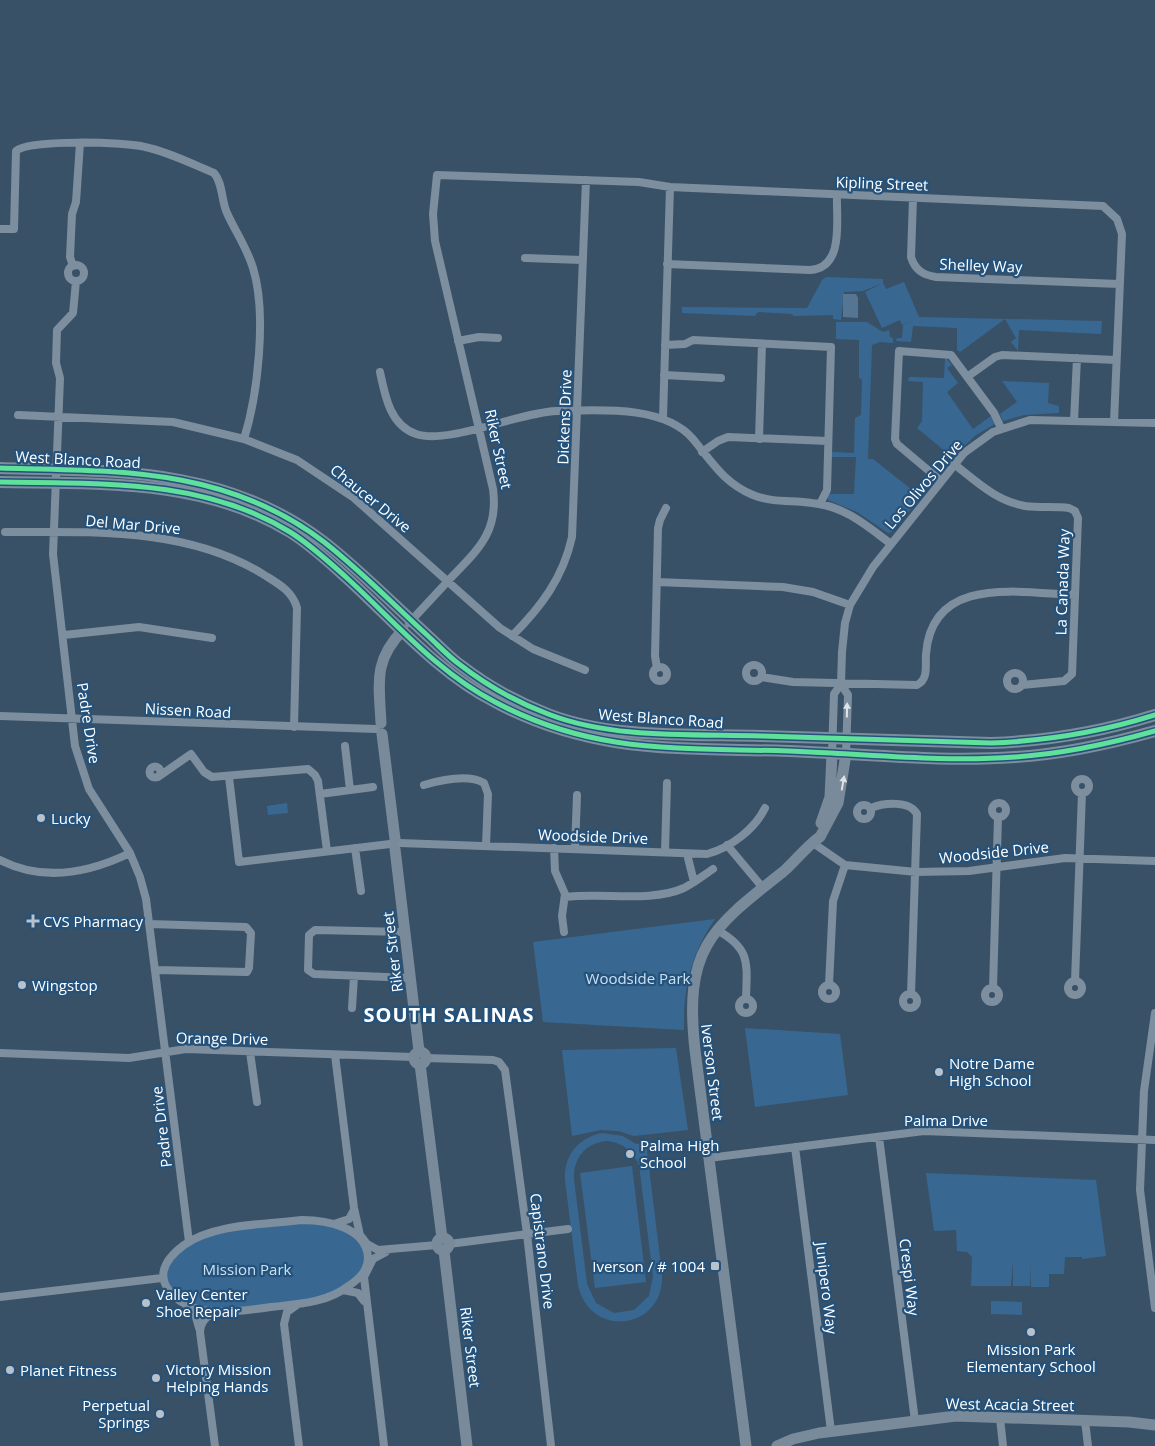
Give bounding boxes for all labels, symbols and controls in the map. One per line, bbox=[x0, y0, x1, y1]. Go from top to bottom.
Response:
street label: Kipling Street bbox=[835, 171, 929, 195]
street label: Shelley Way bbox=[939, 254, 1023, 276]
street label: Dickens Drive bbox=[552, 369, 576, 465]
street label: Riker Street bbox=[481, 407, 517, 491]
street label: Los Olivos Drive bbox=[880, 435, 966, 533]
street label: West Blanco Road bbox=[15, 446, 141, 472]
street label: Chaucer Drive bbox=[326, 459, 416, 537]
street label: Del Mar Drive bbox=[85, 510, 181, 538]
street label: La Canada Way bbox=[1050, 528, 1074, 636]
street label: Padre Drive bbox=[73, 681, 105, 765]
street label: Nissen Road bbox=[144, 698, 232, 722]
one-way arrow bbox=[843, 702, 851, 718]
street label: West Blanco Road bbox=[598, 704, 724, 732]
one-way arrow bbox=[839, 775, 847, 791]
place label: Lucky bbox=[51, 808, 91, 828]
marker: Lucky bbox=[35, 812, 47, 824]
street label: Woodside Drive bbox=[538, 824, 648, 848]
street label: Woodside Drive bbox=[938, 836, 1050, 868]
street label: Riker Street bbox=[377, 910, 407, 994]
place label: CVS Pharmacy bbox=[43, 911, 144, 931]
marker: CVS Pharmacy bbox=[27, 915, 39, 927]
park label: Woodside Park bbox=[586, 968, 691, 988]
place label: Wingstop bbox=[32, 975, 98, 995]
marker: Wingstop bbox=[16, 979, 28, 991]
district label: SOUTH SALINAS bbox=[364, 1001, 534, 1028]
street label: Iverson Street bbox=[697, 1022, 729, 1122]
street label: Orange Drive bbox=[176, 1027, 268, 1049]
place label: Notre Dame High School bbox=[949, 1053, 1035, 1090]
marker: Notre Dame High School bbox=[933, 1066, 945, 1078]
street label: Padre Drive bbox=[146, 1085, 176, 1169]
street label: Palma Drive bbox=[904, 1110, 988, 1130]
place label: Palma High School bbox=[640, 1135, 719, 1172]
marker: Palma High School bbox=[624, 1148, 636, 1160]
street label: Capistrano Drive bbox=[526, 1192, 560, 1310]
street label: Crespi Way bbox=[895, 1237, 925, 1317]
street label: Junipero Way bbox=[811, 1239, 843, 1336]
place label: Iverson / # 1004 bbox=[592, 1256, 705, 1276]
park label: Mission Park bbox=[203, 1259, 292, 1279]
marker: Iverson / # 1004 bbox=[709, 1260, 721, 1272]
place label: Valley Center Shoe Repair bbox=[156, 1284, 248, 1321]
marker: Valley Center Shoe Repair bbox=[140, 1297, 152, 1309]
street label: Riker Street bbox=[456, 1305, 486, 1389]
marker: Mission Park Elementary School bbox=[1025, 1326, 1037, 1338]
place label: Mission Park Elementary School bbox=[966, 1339, 1096, 1376]
place label: Victory Mission Helping Hands bbox=[166, 1359, 271, 1396]
place label: Planet Fitness bbox=[20, 1360, 117, 1380]
marker: Planet Fitness bbox=[4, 1364, 16, 1376]
marker: Victory Mission Helping Hands bbox=[150, 1372, 162, 1384]
street label: West Acacia Street bbox=[945, 1393, 1075, 1415]
place label: Perpetual Springs bbox=[82, 1395, 150, 1432]
marker: Perpetual Springs bbox=[154, 1408, 166, 1420]

